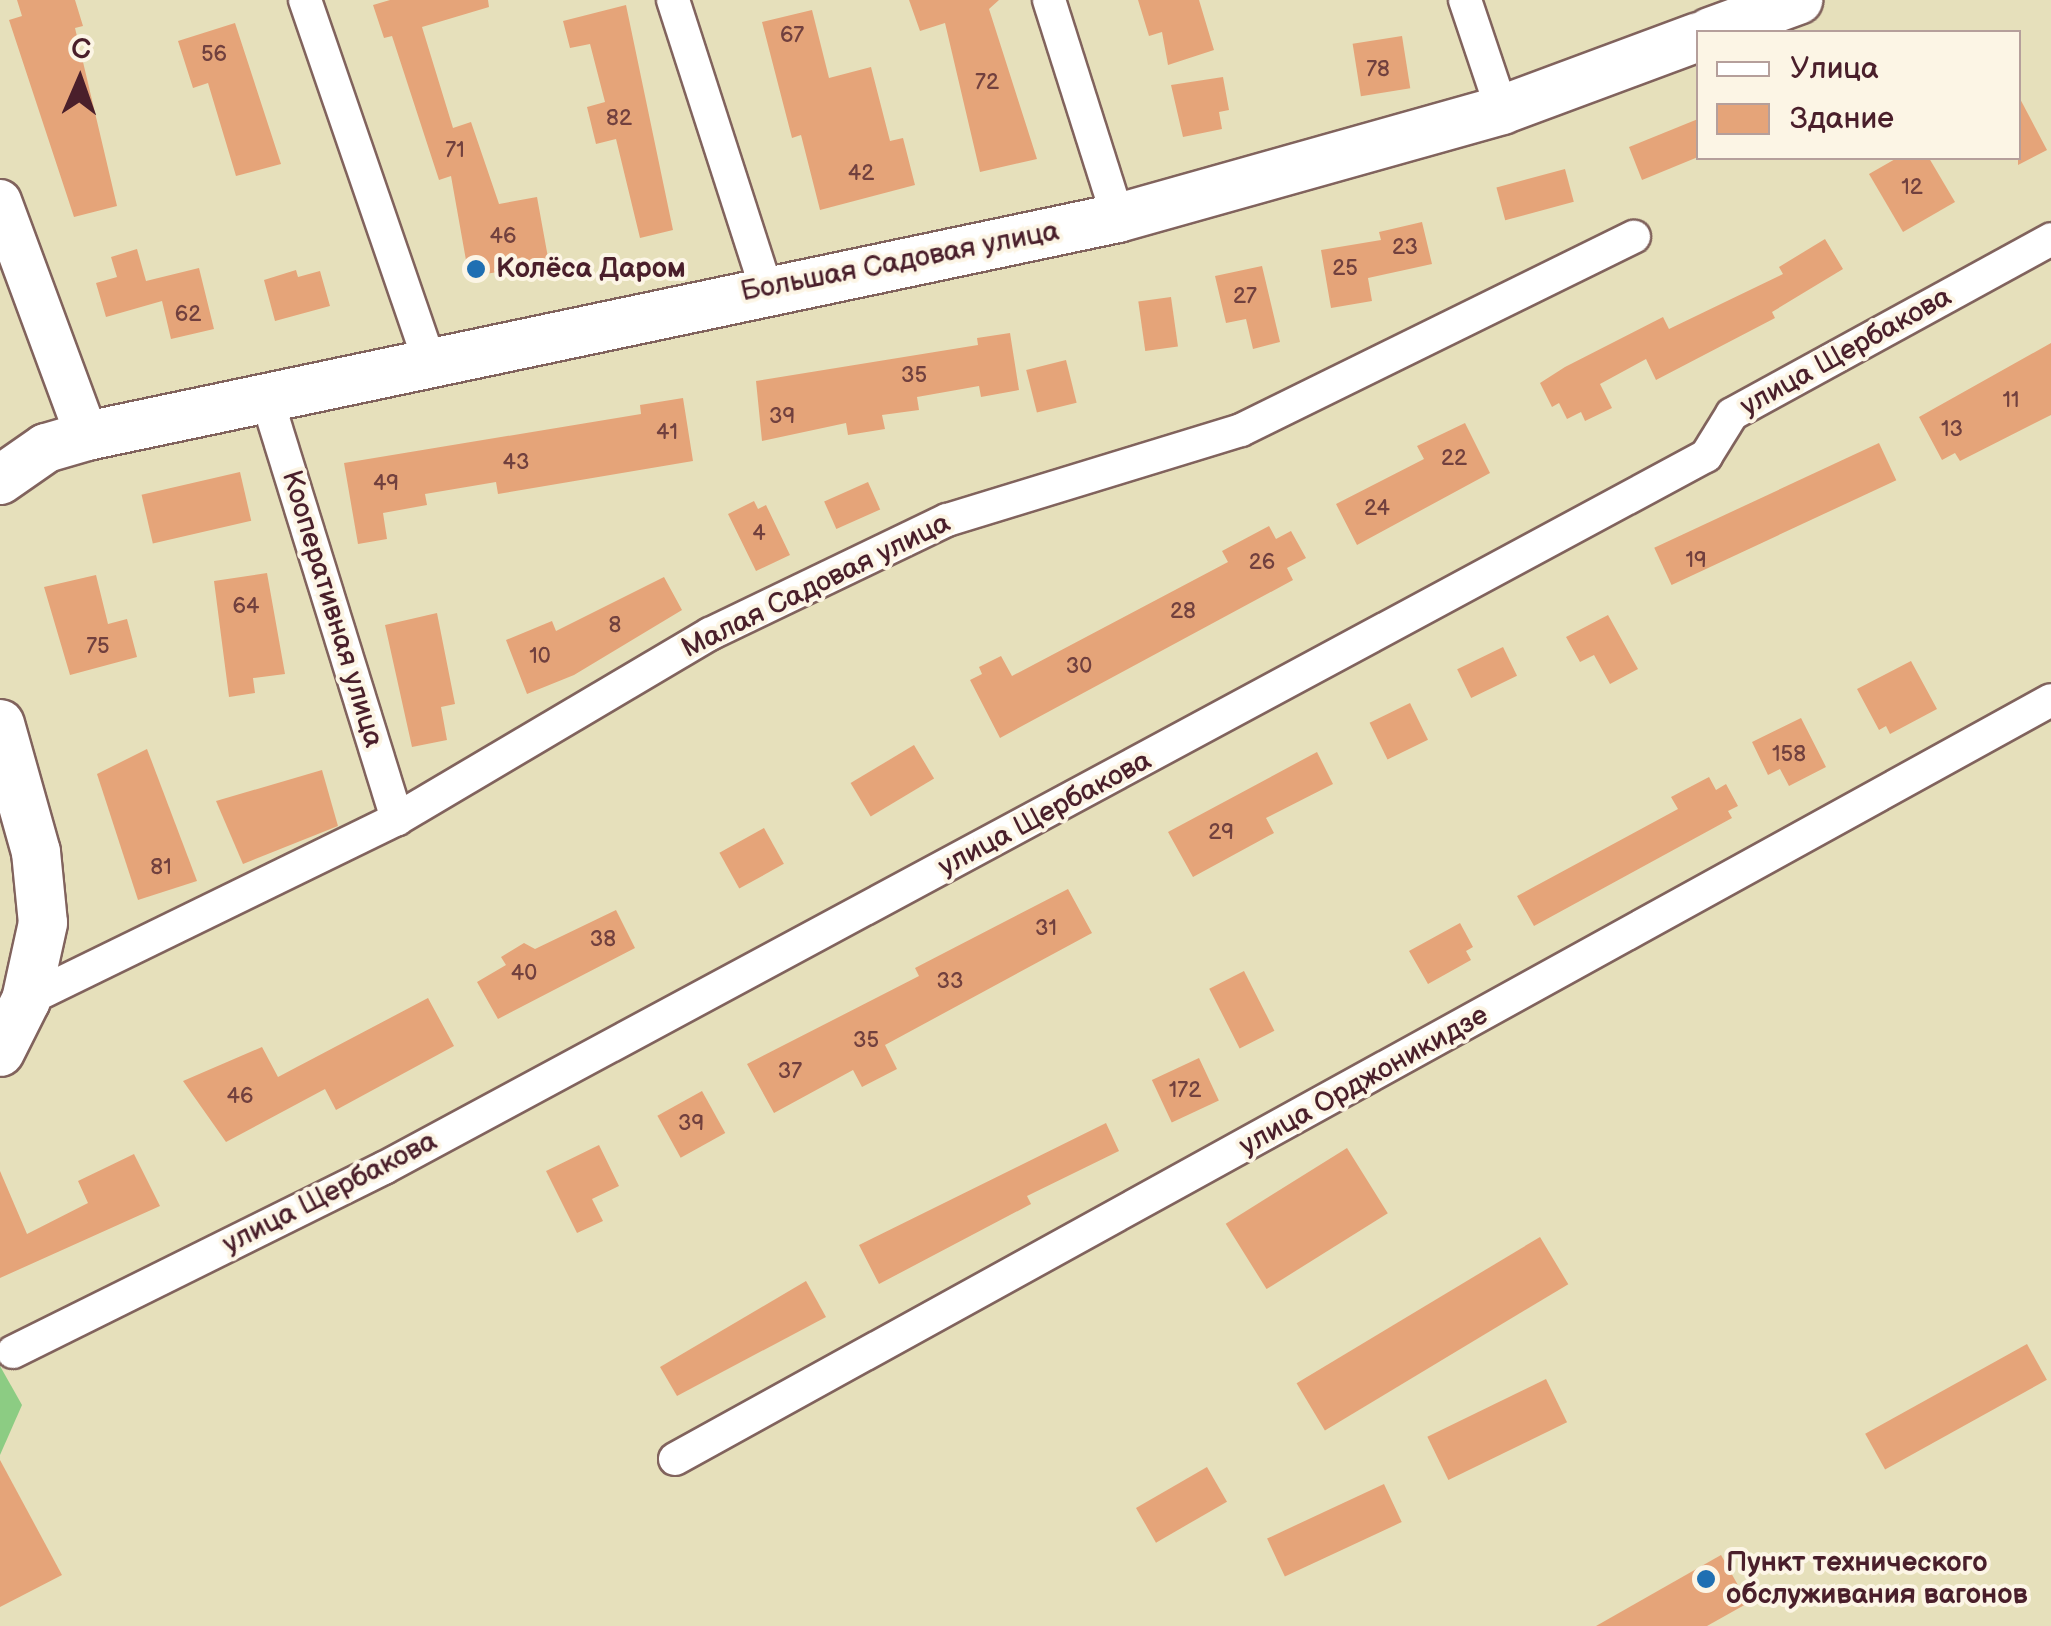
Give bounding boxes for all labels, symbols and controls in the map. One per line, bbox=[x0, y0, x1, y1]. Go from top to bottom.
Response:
house number: 67 bbox=[780, 23, 804, 49]
north arrow bbox=[30, 30, 130, 130]
legend bbox=[1696, 30, 2021, 160]
text: С bbox=[71, 33, 91, 66]
house number: 56 bbox=[201, 42, 227, 68]
text: Улица bbox=[1790, 51, 1879, 87]
house number: 78 bbox=[1366, 57, 1390, 83]
house number: 72 bbox=[975, 70, 999, 96]
text: Здание bbox=[1790, 101, 1894, 137]
house number: 82 bbox=[606, 106, 632, 132]
house number: 71 bbox=[445, 138, 465, 164]
house number: 42 bbox=[848, 161, 874, 187]
house number: 12 bbox=[1901, 175, 1923, 201]
street label: Большая Садовая улица bbox=[738, 215, 1062, 309]
house number: 46 bbox=[490, 224, 516, 250]
house number: 23 bbox=[1392, 235, 1418, 261]
place label: Колёса Даром bbox=[496, 252, 686, 286]
house number: 25 bbox=[1332, 256, 1358, 282]
marker: Колёса Даром bbox=[465, 258, 487, 280]
street label: улица Щербакова bbox=[1735, 280, 1957, 424]
house number: 27 bbox=[1233, 284, 1257, 310]
house number: 62 bbox=[175, 302, 201, 328]
house number: 35 bbox=[901, 363, 927, 389]
house number: 11 bbox=[2002, 388, 2020, 414]
house number: 39 bbox=[769, 404, 795, 430]
house number: 13 bbox=[1941, 417, 1963, 443]
house number: 41 bbox=[656, 420, 678, 446]
house number: 22 bbox=[1441, 446, 1467, 472]
house number: 43 bbox=[503, 450, 529, 476]
street label: Кооперативная улица bbox=[274, 467, 390, 751]
house number: 49 bbox=[373, 471, 399, 497]
house number: 24 bbox=[1364, 496, 1390, 522]
street label: Малая Садовая улица bbox=[676, 506, 956, 666]
house number: 4 bbox=[752, 521, 766, 547]
house number: 19 bbox=[1685, 548, 1707, 574]
house number: 26 bbox=[1249, 550, 1275, 576]
house number: 64 bbox=[233, 594, 259, 620]
house number: 28 bbox=[1170, 599, 1196, 625]
house number: 8 bbox=[609, 613, 621, 639]
house number: 75 bbox=[86, 634, 110, 660]
house number: 10 bbox=[529, 644, 551, 670]
house number: 30 bbox=[1066, 654, 1092, 680]
house number: 158 bbox=[1772, 742, 1806, 768]
street label: улица Щербакова bbox=[933, 744, 1157, 884]
house number: 29 bbox=[1208, 820, 1234, 846]
house number: 81 bbox=[150, 855, 172, 881]
house number: 31 bbox=[1035, 916, 1057, 942]
house number: 38 bbox=[590, 927, 616, 953]
house number: 40 bbox=[511, 961, 537, 987]
house number: 33 bbox=[936, 969, 964, 995]
street label: улица Орджоникидзе bbox=[1234, 999, 1494, 1163]
house number: 35 bbox=[853, 1028, 879, 1054]
house number: 37 bbox=[778, 1059, 802, 1085]
house number: 172 bbox=[1169, 1078, 1201, 1104]
house number: 46 bbox=[227, 1084, 253, 1110]
house number: 39 bbox=[678, 1111, 704, 1137]
street label: улица Щербакова bbox=[217, 1124, 443, 1262]
place label: Пункт технического обслуживания вагонов bbox=[1726, 1546, 2028, 1612]
marker: Пункт технического обслуживания вагонов bbox=[1695, 1568, 1717, 1590]

